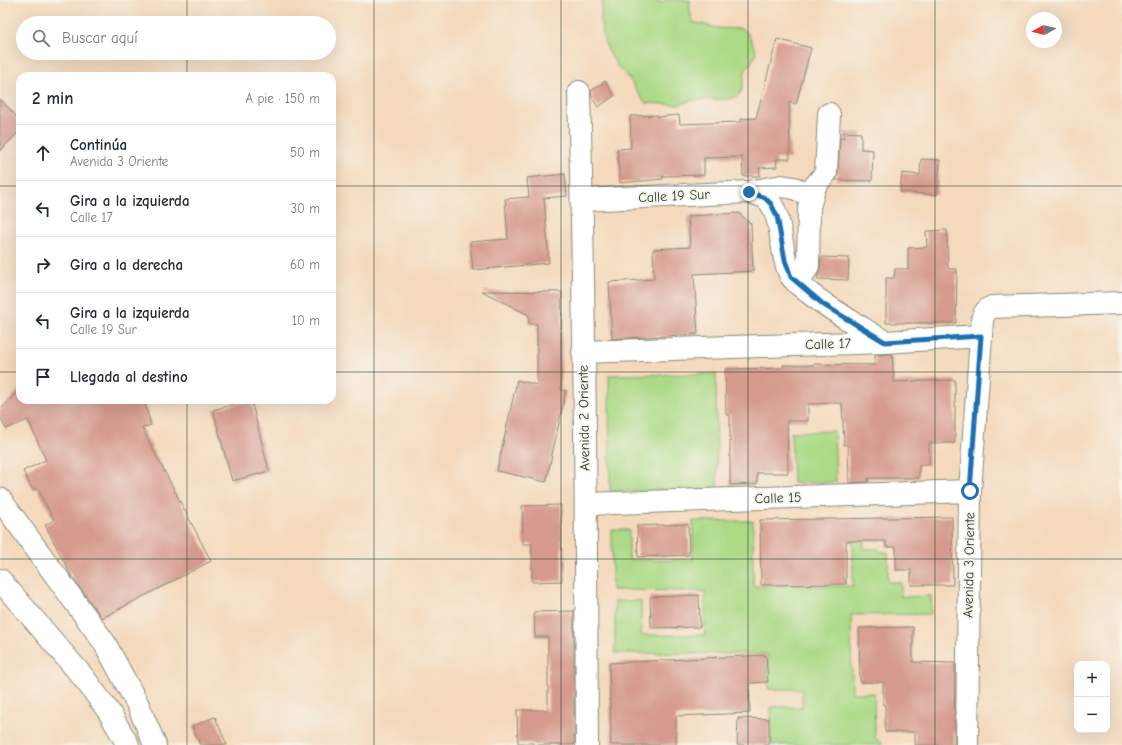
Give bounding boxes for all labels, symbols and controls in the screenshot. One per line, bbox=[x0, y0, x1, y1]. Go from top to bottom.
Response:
north arrow bbox=[1026, 12, 1062, 48]
search box bbox=[16, 16, 336, 60]
icon: search bbox=[30, 27, 52, 49]
text: Buscar aquí bbox=[62, 29, 138, 47]
text: 2 min bbox=[32, 89, 73, 108]
text: A pie · 150 m bbox=[246, 91, 320, 106]
text: Continúa bbox=[70, 136, 127, 154]
icon: ahead bbox=[32, 142, 54, 164]
text: 50 m bbox=[290, 145, 320, 160]
text: Avenida 3 Oriente bbox=[70, 154, 168, 169]
route end bbox=[740, 183, 758, 201]
street label: Calle 19 Sur bbox=[638, 186, 711, 206]
text: Gira a la izquierda bbox=[70, 192, 190, 210]
icon: left bbox=[32, 198, 54, 220]
text: 30 m bbox=[290, 201, 320, 216]
text: Calle 17 bbox=[70, 210, 113, 225]
icon: right bbox=[32, 254, 54, 276]
text: Gira a la derecha bbox=[70, 256, 183, 274]
text: 60 m bbox=[290, 257, 320, 272]
text: Gira a la izquierda bbox=[70, 304, 190, 322]
icon: left bbox=[32, 310, 54, 332]
text: 10 m bbox=[292, 313, 320, 328]
text: Calle 19 Sur bbox=[70, 322, 137, 337]
street label: Calle 17 bbox=[805, 335, 852, 353]
street label: Avenida 2 Oriente bbox=[575, 365, 593, 471]
icon: arrive bbox=[32, 366, 54, 388]
text: Llegada al destino bbox=[70, 368, 188, 386]
route start bbox=[961, 482, 979, 500]
street label: Calle 15 bbox=[754, 489, 802, 507]
street label: Avenida 3 Oriente bbox=[960, 512, 978, 618]
map controls bbox=[1074, 661, 1110, 733]
button: + bbox=[1074, 661, 1110, 697]
button: − bbox=[1074, 697, 1110, 733]

